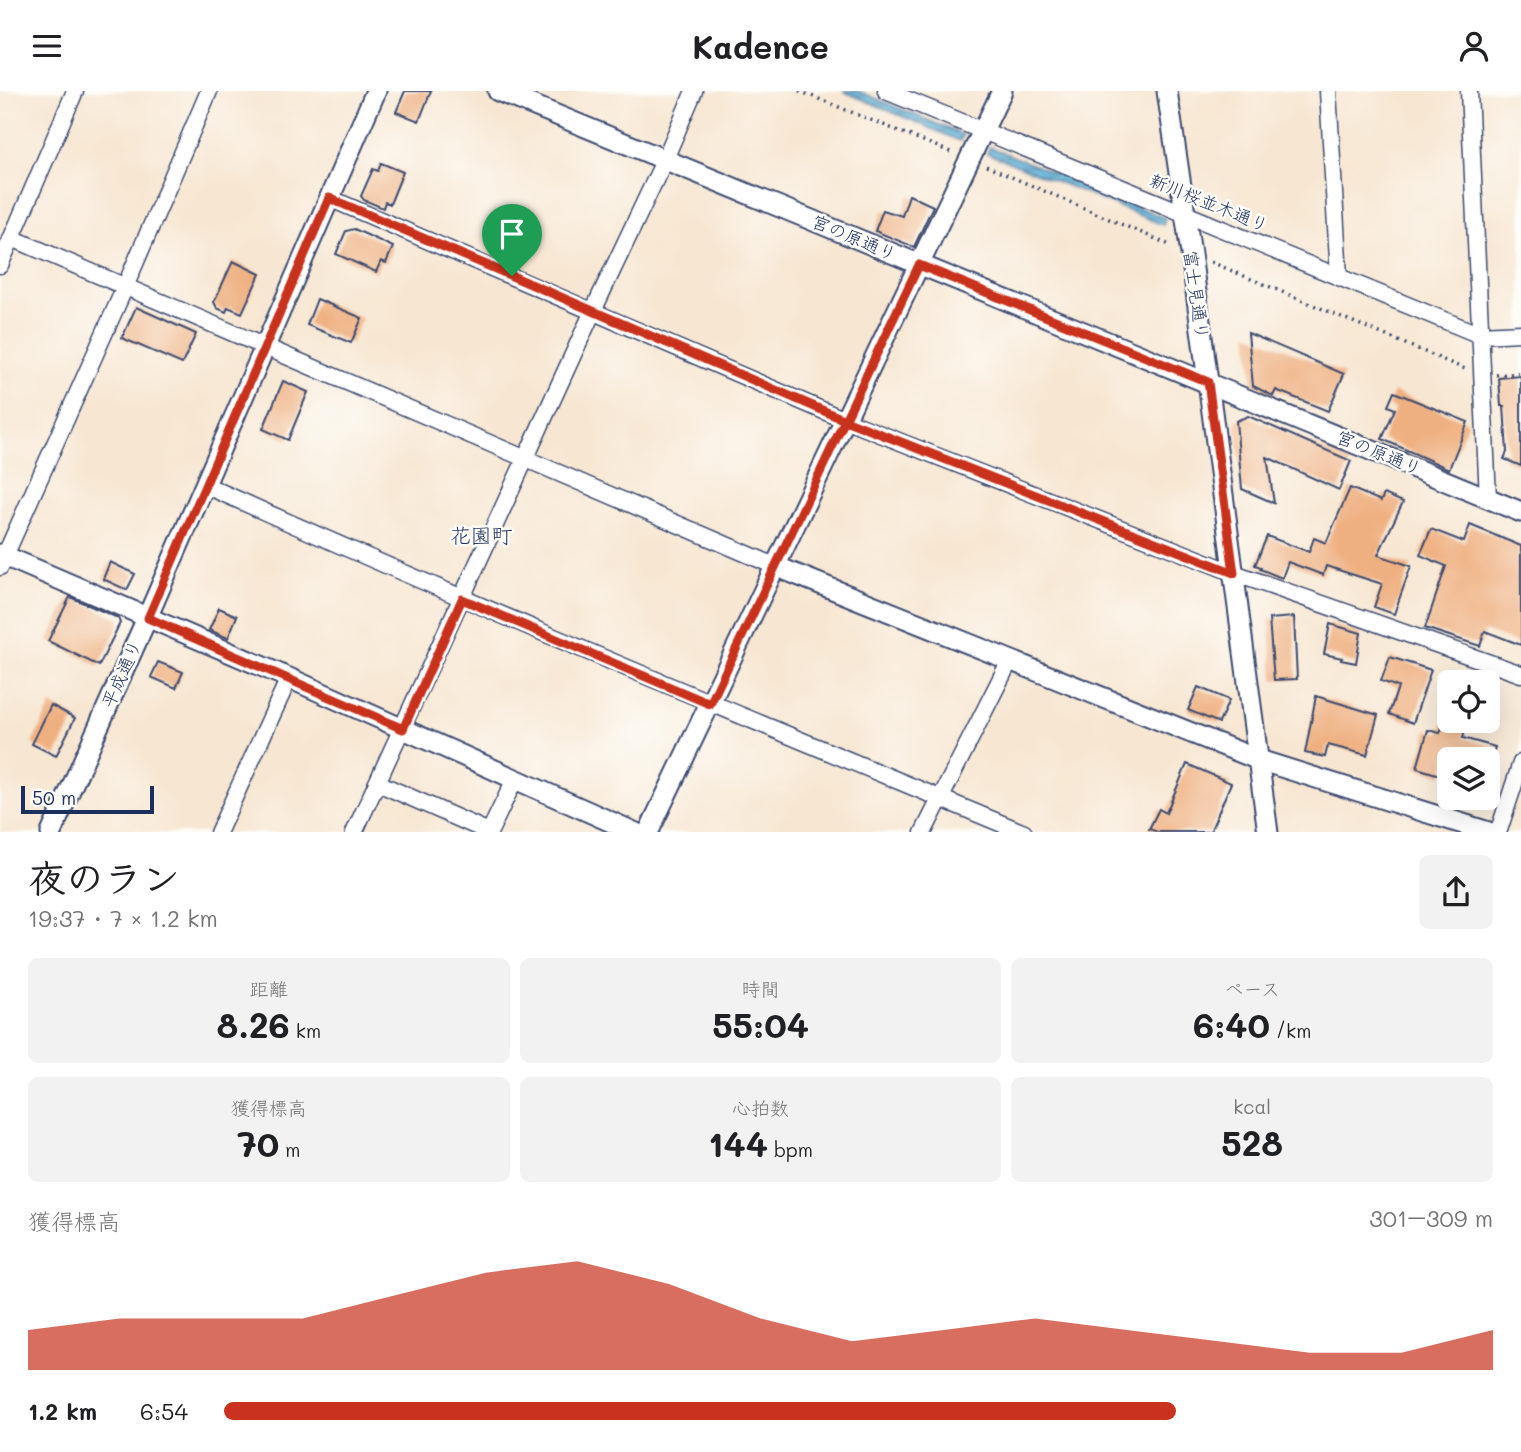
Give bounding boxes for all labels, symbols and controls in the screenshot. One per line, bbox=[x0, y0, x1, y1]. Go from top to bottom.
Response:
text: Kadence bbox=[692, 25, 829, 67]
icon: menu bbox=[28, 27, 66, 65]
icon: person bbox=[1455, 27, 1493, 65]
street label: 新川桜並木通り bbox=[1146, 167, 1272, 237]
pin bbox=[482, 204, 542, 276]
street label: 宮の原通り bbox=[808, 208, 901, 266]
icon: arrive bbox=[493, 215, 531, 253]
street label: 富士見通り bbox=[1179, 249, 1215, 341]
street label: 宮の原通り bbox=[1333, 424, 1426, 480]
district label: 花園町 bbox=[450, 521, 513, 548]
street label: 平成通り bbox=[95, 636, 147, 711]
map controls bbox=[1437, 670, 1500, 810]
button: locate bbox=[1437, 670, 1500, 733]
button: layers bbox=[1437, 747, 1500, 810]
scale bar bbox=[21, 783, 154, 815]
text: 50 m bbox=[32, 785, 76, 810]
text: 夜のラン bbox=[28, 852, 180, 902]
button: share bbox=[1419, 855, 1493, 929]
text: 19:37 · 7 × 1.2 km bbox=[28, 903, 218, 933]
text: 距離 bbox=[250, 976, 288, 1001]
text: 時間 bbox=[741, 976, 780, 1001]
text: ペース bbox=[1224, 976, 1280, 1001]
text: 8.26 bbox=[217, 1001, 290, 1047]
text: 55:04 bbox=[712, 1001, 809, 1047]
text: 6:40 bbox=[1193, 1001, 1270, 1047]
text: km bbox=[290, 1018, 321, 1043]
text: /km bbox=[1270, 1018, 1311, 1043]
text: kcal bbox=[1233, 1094, 1271, 1119]
text: 獲得標高 bbox=[231, 1095, 307, 1120]
text: 心拍数 bbox=[732, 1095, 789, 1120]
text: 528 bbox=[1221, 1119, 1283, 1165]
text: 70 bbox=[237, 1120, 279, 1166]
text: 144 bbox=[708, 1120, 768, 1166]
text: m bbox=[279, 1137, 300, 1162]
text: bpm bbox=[768, 1137, 813, 1162]
text: 301–309 m bbox=[1369, 1203, 1493, 1233]
text: 獲得標高 bbox=[28, 1206, 120, 1236]
text: 1.2 km bbox=[28, 1396, 97, 1426]
text: 6:54 bbox=[140, 1396, 188, 1426]

